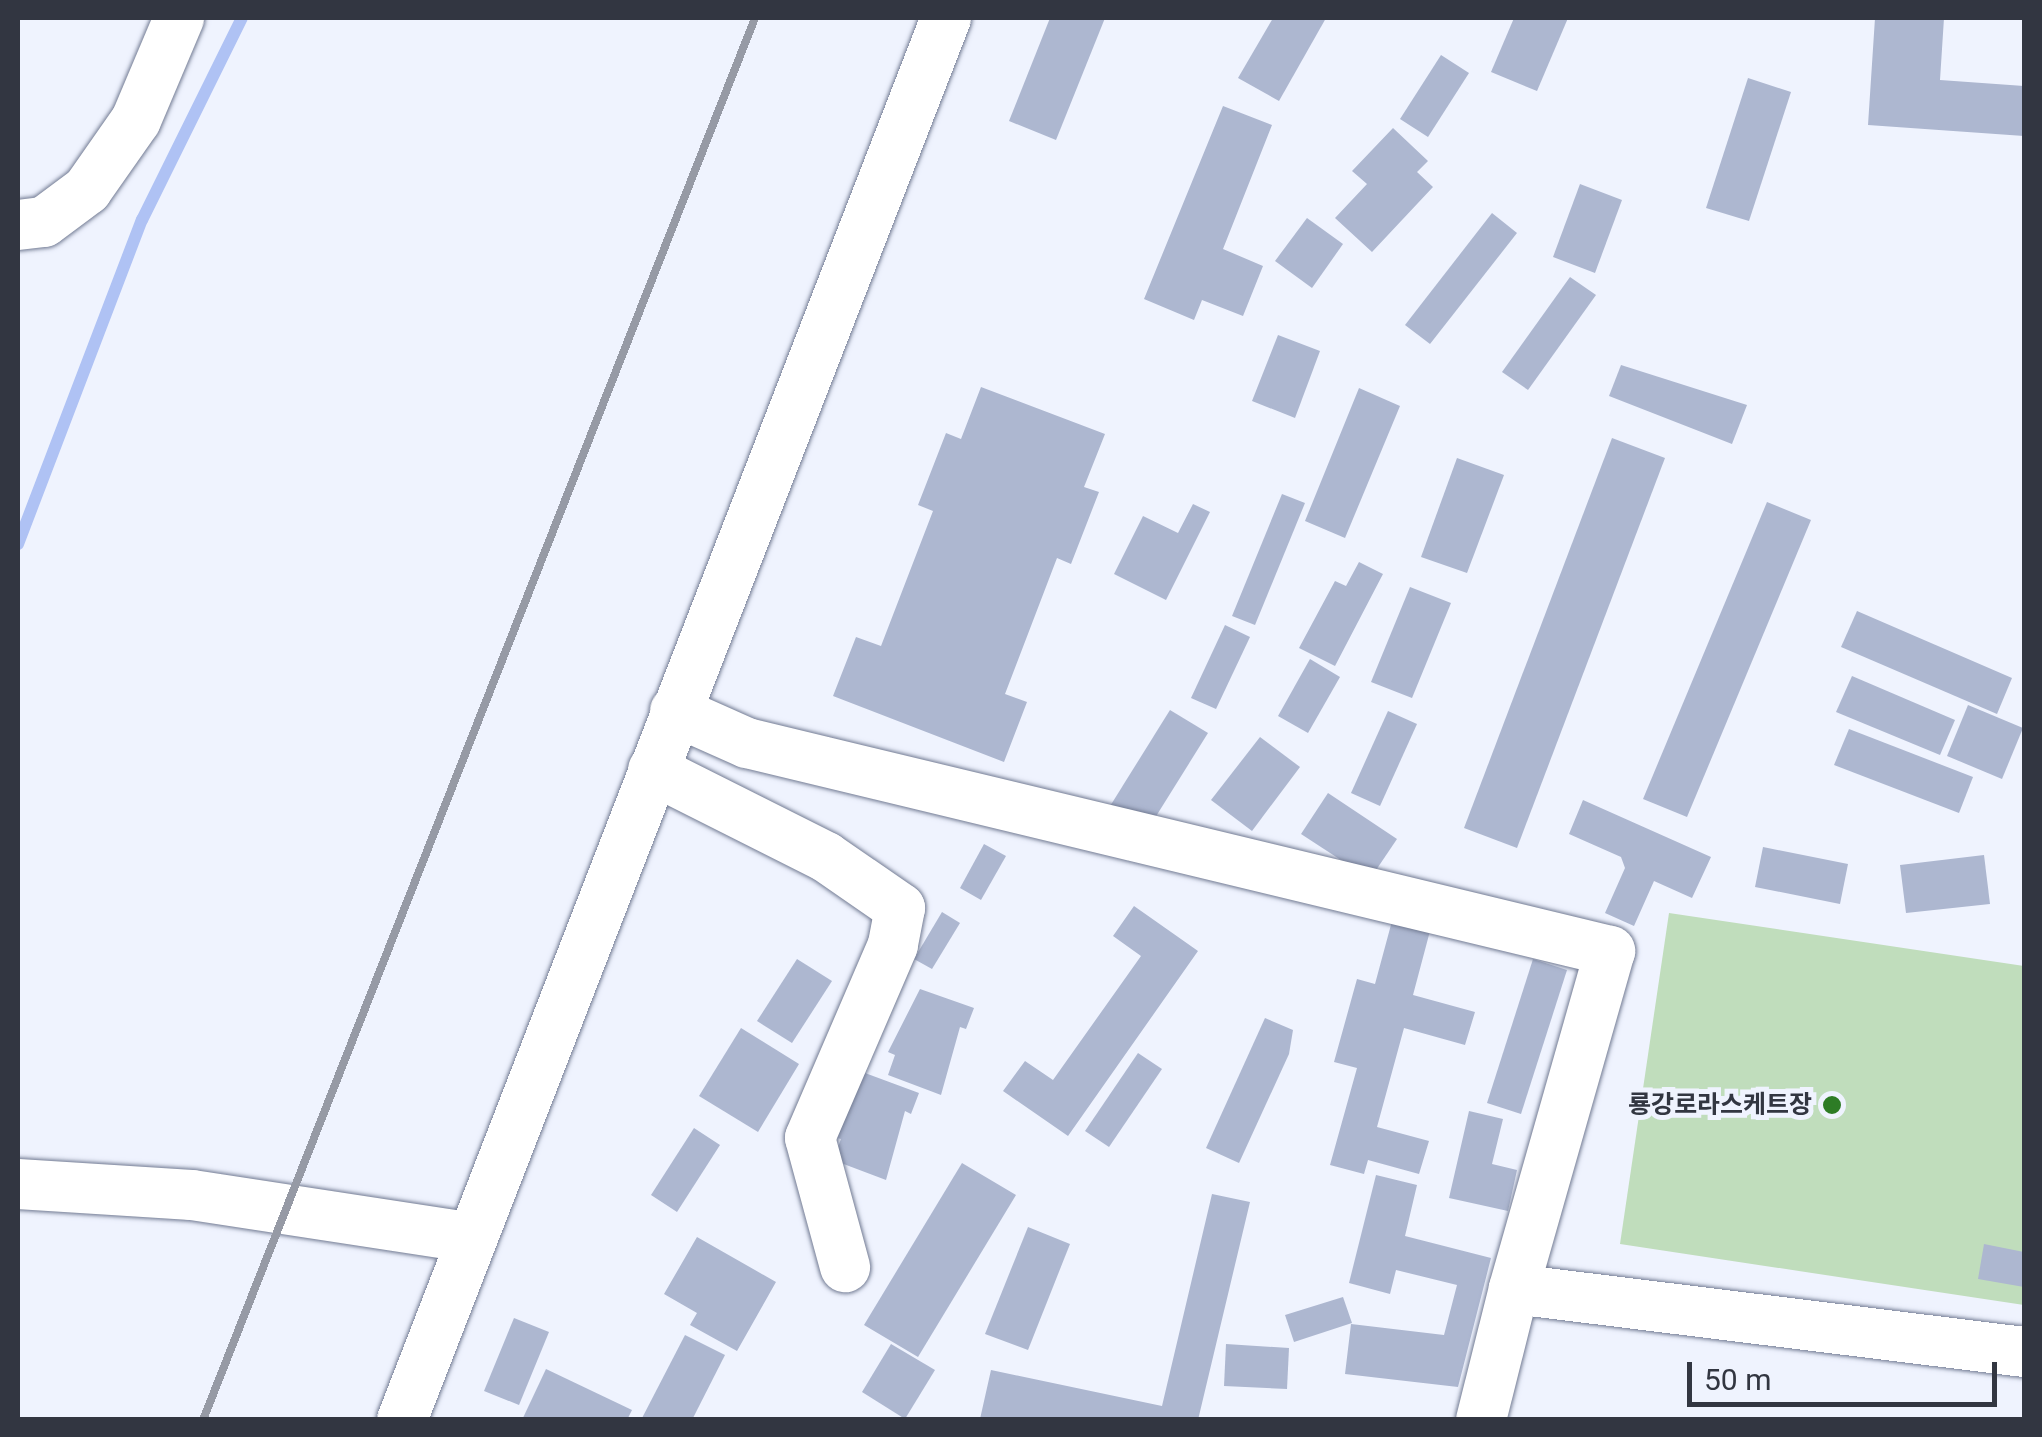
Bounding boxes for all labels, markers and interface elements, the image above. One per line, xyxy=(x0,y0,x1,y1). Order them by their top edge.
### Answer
place label: 룡강로라스케트장 xyxy=(1628,1090,1812,1120)
marker: 룡강로라스케트장 xyxy=(1821,1094,1843,1116)
scale bar xyxy=(1692,1342,2002,1404)
text: 50 m xyxy=(1704,1362,1771,1397)

